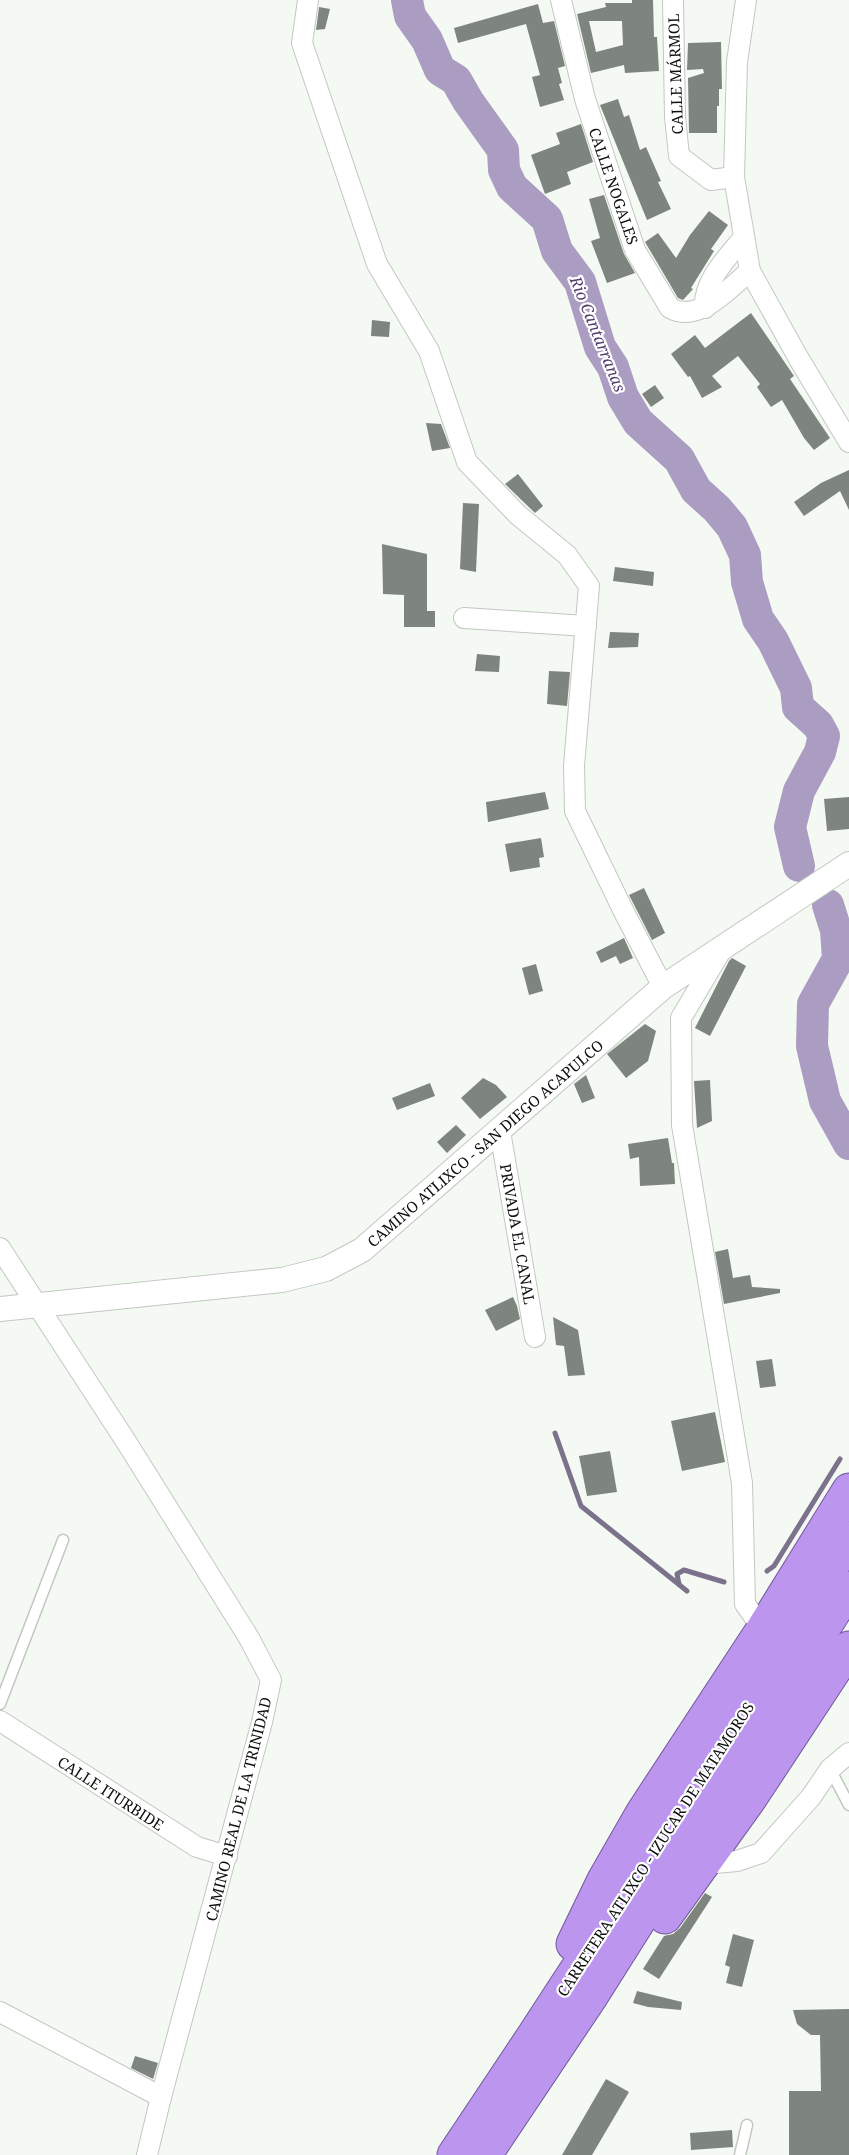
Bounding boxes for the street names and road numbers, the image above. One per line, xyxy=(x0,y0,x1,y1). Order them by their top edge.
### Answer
street label: CALLE MÁRMOL xyxy=(663,13,687,135)
street label: CALLE NOGALES xyxy=(585,125,643,247)
street label: CAMINO ATLIXCO - SAN DIEGO ACAPULCO xyxy=(363,1035,607,1251)
street label: PRIVADA EL CANAL xyxy=(496,1162,540,1306)
street label: CAMINO REAL DE LA TRINIDAD xyxy=(200,1695,276,1923)
street label: CARRETERA ATLIXCO - IZUCAR DE MATAMOROS xyxy=(552,1698,758,2000)
street label: CALLE ITURBIDE xyxy=(54,1751,168,1835)

